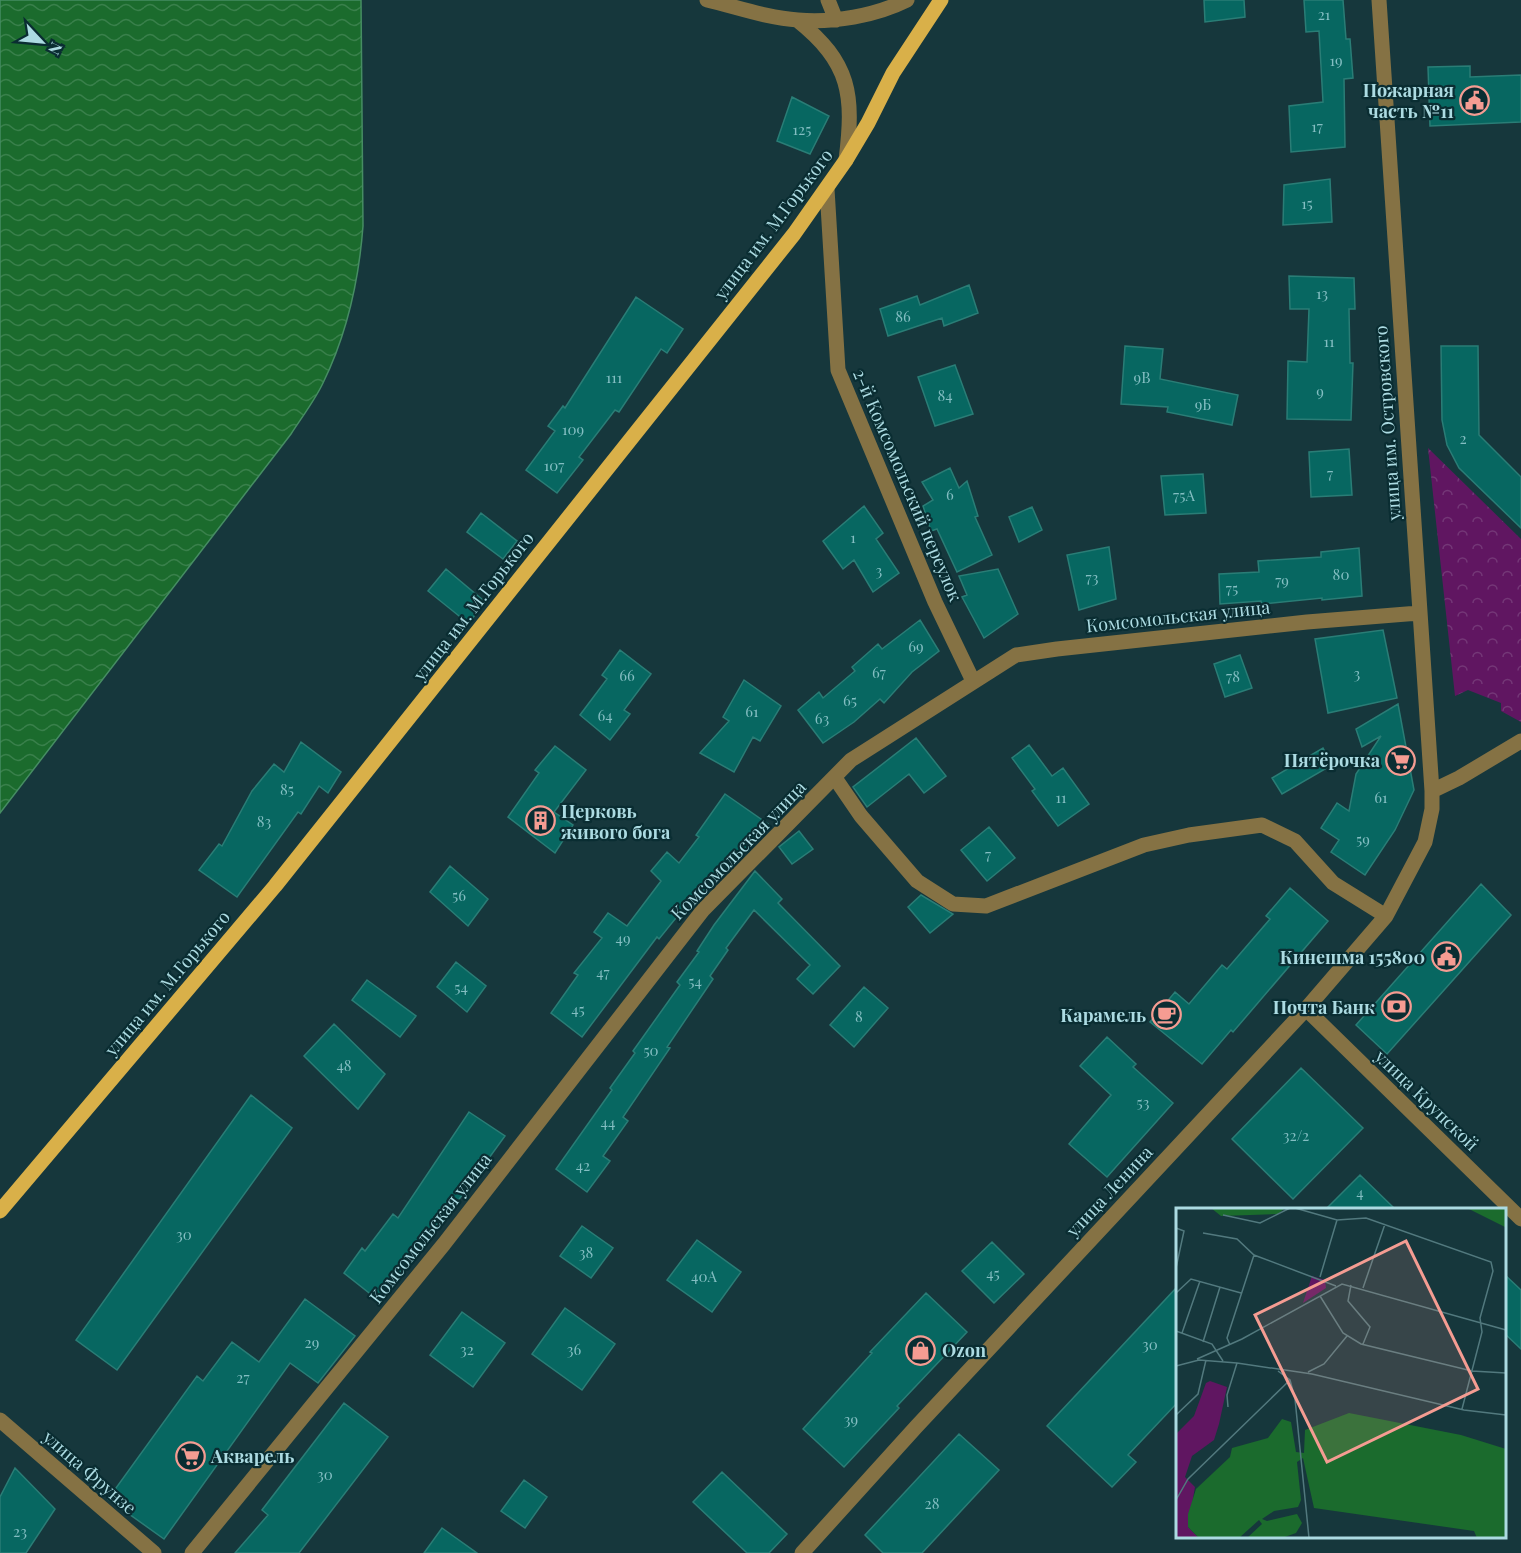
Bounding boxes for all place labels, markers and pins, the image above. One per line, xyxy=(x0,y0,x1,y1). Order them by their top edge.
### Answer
place label: Пожарная часть №11 xyxy=(1363,78,1454,123)
public building icon: Пожарная часть №11 xyxy=(1459,84,1491,116)
supermarket icon: Пятёрочка xyxy=(1385,744,1417,776)
place label: Пятёрочка xyxy=(1284,748,1381,772)
place label: Церковь живого бога xyxy=(561,799,671,844)
building icon: Церковь живого бога xyxy=(524,805,556,837)
public building icon: Кинешма 155800 xyxy=(1430,941,1462,973)
place label: Кинешма 155800 xyxy=(1280,945,1425,969)
bank icon: Почта Банк xyxy=(1380,991,1412,1023)
place label: Почта Банк xyxy=(1273,995,1375,1019)
cafe icon: Карамель xyxy=(1151,999,1183,1031)
place label: Карамель xyxy=(1060,1003,1146,1027)
shop icon: Ozon xyxy=(905,1334,937,1366)
place label: Ozon xyxy=(942,1338,986,1362)
supermarket icon: Акварель xyxy=(174,1440,206,1472)
place label: Акварель xyxy=(210,1444,294,1468)

